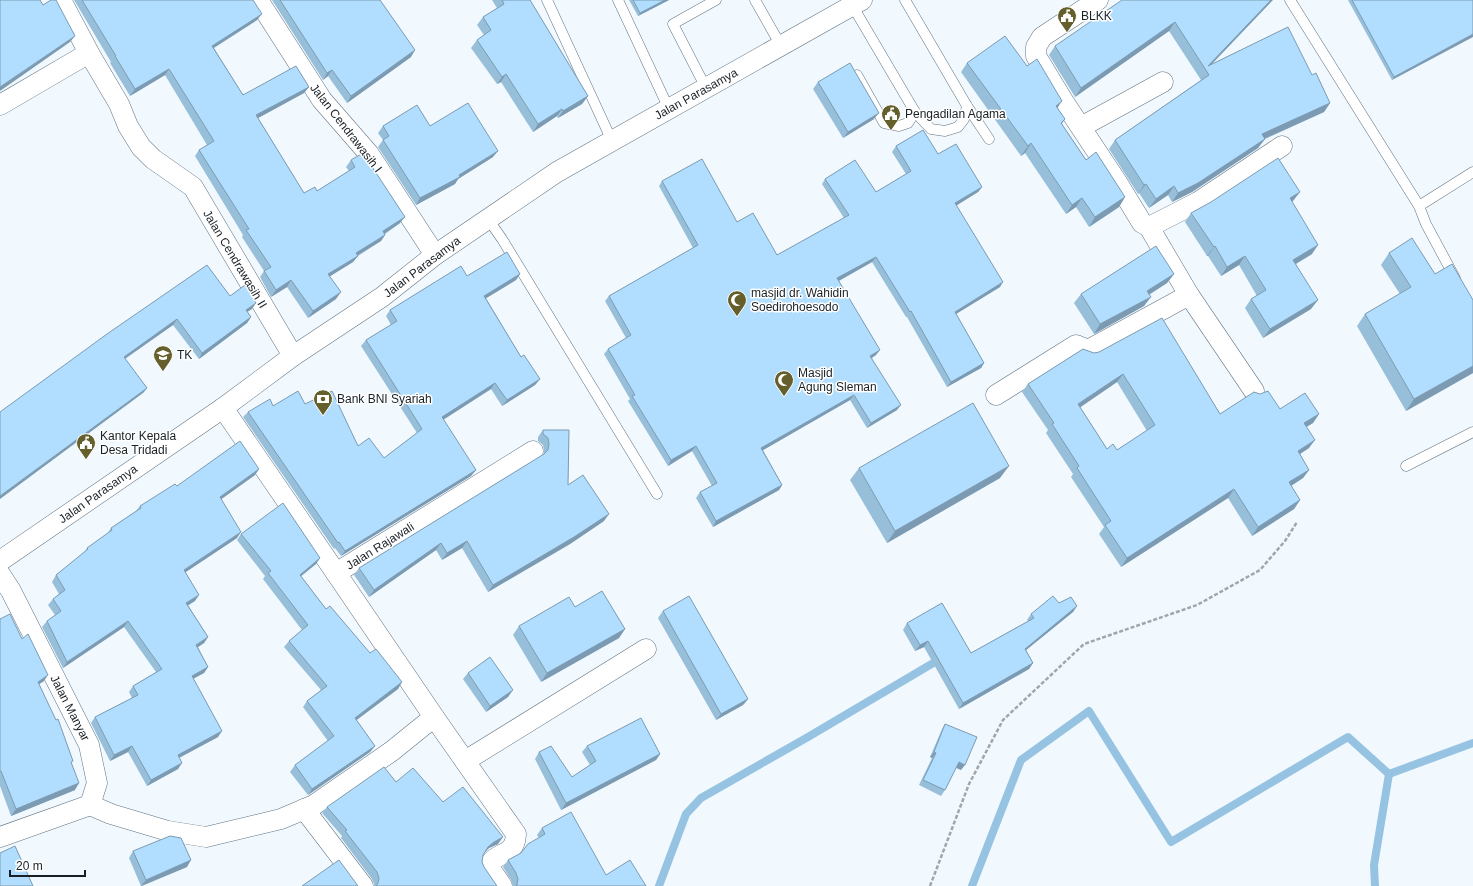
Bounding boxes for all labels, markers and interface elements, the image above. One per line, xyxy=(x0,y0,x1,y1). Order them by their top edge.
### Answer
public building icon: BLKK xyxy=(1056,5,1078,33)
place label: BLKK xyxy=(1081,9,1112,23)
street label: Jalan Parasamya xyxy=(652,65,740,123)
street label: Jalan Cendrawasih I xyxy=(307,81,385,175)
public building icon: Pengadilan Agama xyxy=(880,103,902,131)
place label: Pengadilan Agama xyxy=(905,107,1006,121)
street label: Jalan Cendrawasih II xyxy=(200,207,270,311)
street label: Jalan Parasamya xyxy=(381,233,463,300)
place label: masjid dr. Wahidin Soedirohoesodo xyxy=(751,286,849,314)
mosque icon: masjid dr. Wahidin Soedirohoesodo xyxy=(726,289,748,317)
school or university icon: TK xyxy=(152,344,174,372)
place label: TK xyxy=(177,348,192,362)
place label: Masjid Agung Sleman xyxy=(798,366,877,394)
mosque icon: Masjid Agung Sleman xyxy=(773,369,795,397)
bank icon: Bank BNI Syariah xyxy=(312,388,334,416)
place label: Bank BNI Syariah xyxy=(337,392,432,406)
place label: Kantor Kepala Desa Tridadi xyxy=(100,429,176,457)
public building icon: Kantor Kepala Desa Tridadi xyxy=(75,432,97,460)
street label: Jalan Parasamya xyxy=(56,461,140,526)
street label: Jalan Rajawali xyxy=(343,520,417,572)
street label: Jalan Manyar xyxy=(47,673,93,743)
scale bar xyxy=(10,852,85,878)
text: 20 m xyxy=(16,859,43,873)

